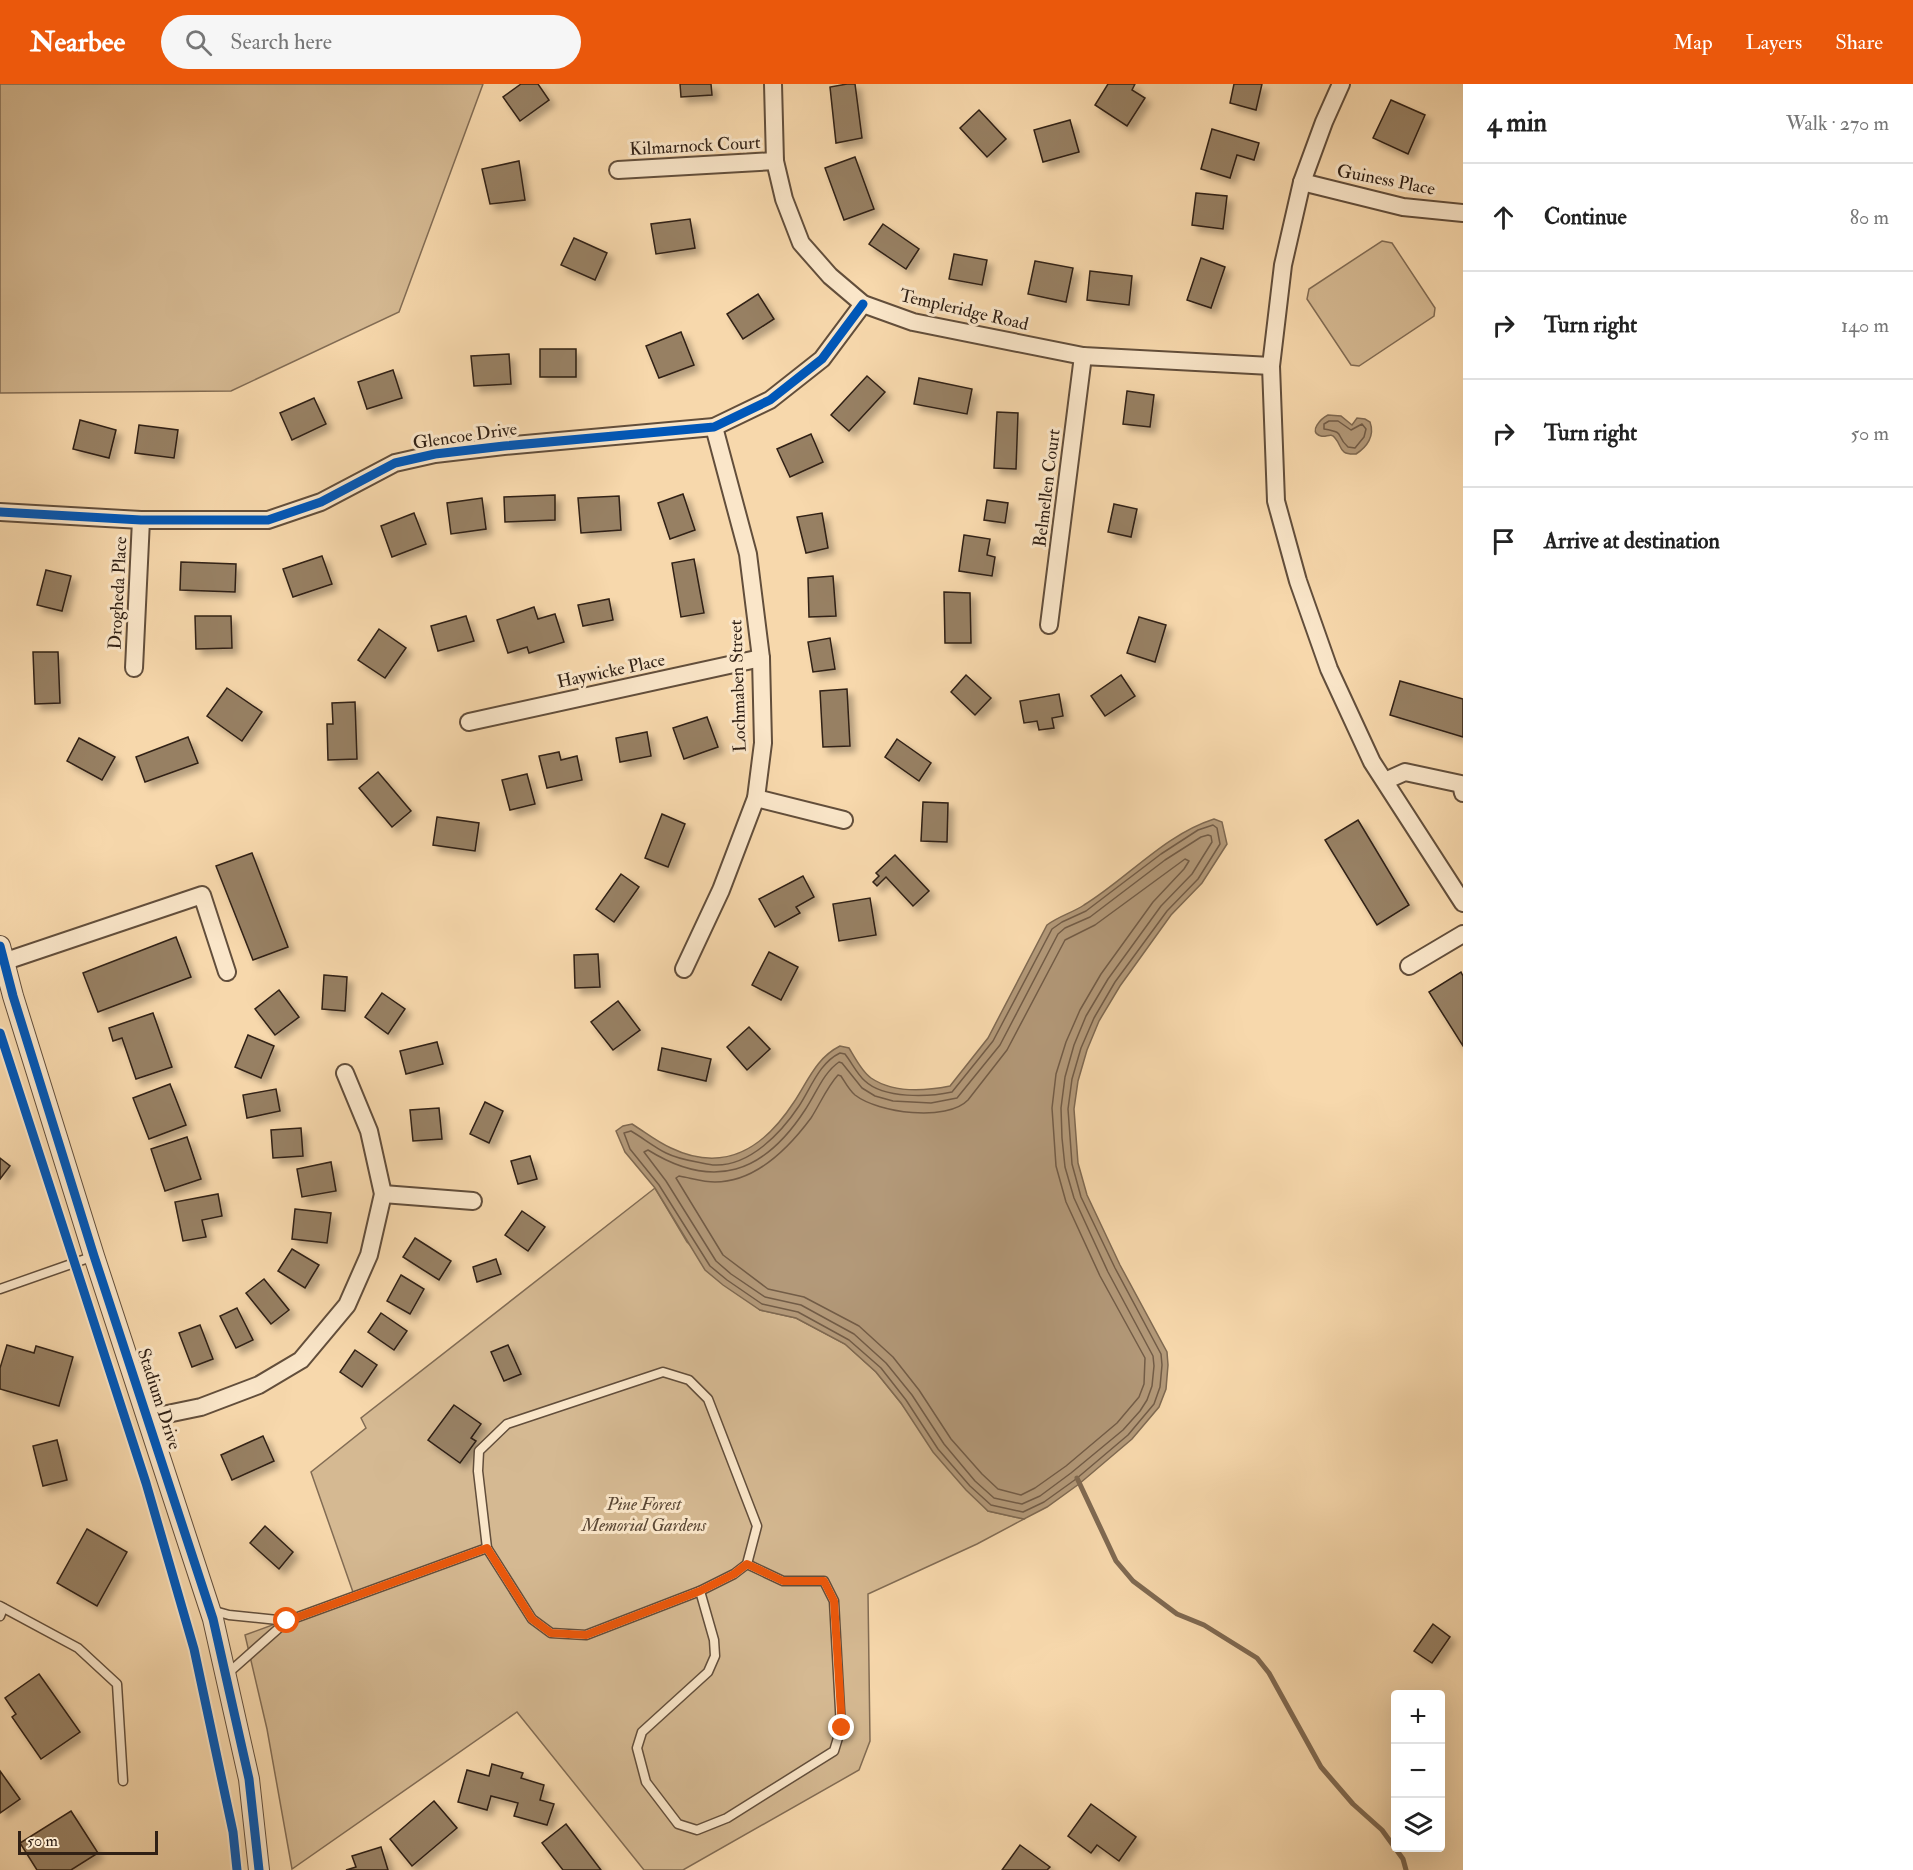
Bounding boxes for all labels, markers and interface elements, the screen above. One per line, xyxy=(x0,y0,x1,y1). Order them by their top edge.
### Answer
search box xyxy=(161,15,581,69)
text: Nearbee xyxy=(30,25,125,60)
icon: search xyxy=(182,26,215,59)
text: Search here xyxy=(230,28,332,56)
text: Map xyxy=(1673,29,1713,56)
text: Layers xyxy=(1746,29,1802,56)
text: Share xyxy=(1835,29,1883,56)
text: 4 min xyxy=(1487,107,1547,139)
text: Walk · 270 m xyxy=(1786,111,1889,136)
street label: Kilmarnock Court xyxy=(629,131,761,161)
street label: Guiness Place xyxy=(1335,159,1437,201)
icon: ahead xyxy=(1487,201,1520,234)
text: Continue xyxy=(1544,203,1627,231)
text: 80 m xyxy=(1850,205,1889,230)
street label: Templeridge Road xyxy=(897,284,1031,336)
icon: right xyxy=(1487,309,1520,342)
text: Turn right xyxy=(1544,311,1637,339)
text: 140 m xyxy=(1841,313,1889,338)
street label: Glencoe Drive xyxy=(412,417,519,455)
icon: right xyxy=(1487,417,1520,450)
text: Turn right xyxy=(1544,419,1637,447)
text: 50 m xyxy=(1850,421,1889,446)
street label: Belmellen Court xyxy=(1028,427,1066,548)
icon: arrive xyxy=(1487,525,1520,558)
text: Arrive at destination xyxy=(1544,527,1720,555)
street label: Drogheda Place xyxy=(104,535,132,650)
street label: Lochmaben Street xyxy=(724,619,752,753)
street label: Haywicke Place xyxy=(555,648,668,694)
street label: Stadium Drive xyxy=(132,1345,186,1453)
park label: Pine Forest Memorial Gardens xyxy=(581,1493,707,1537)
route start xyxy=(273,1607,299,1633)
map controls xyxy=(1391,1690,1445,1852)
button: + xyxy=(1391,1690,1445,1744)
route end xyxy=(828,1714,854,1740)
button: − xyxy=(1391,1744,1445,1798)
button: layers xyxy=(1391,1798,1445,1852)
scale bar xyxy=(18,1828,158,1856)
text: 50 m xyxy=(27,1831,58,1851)

